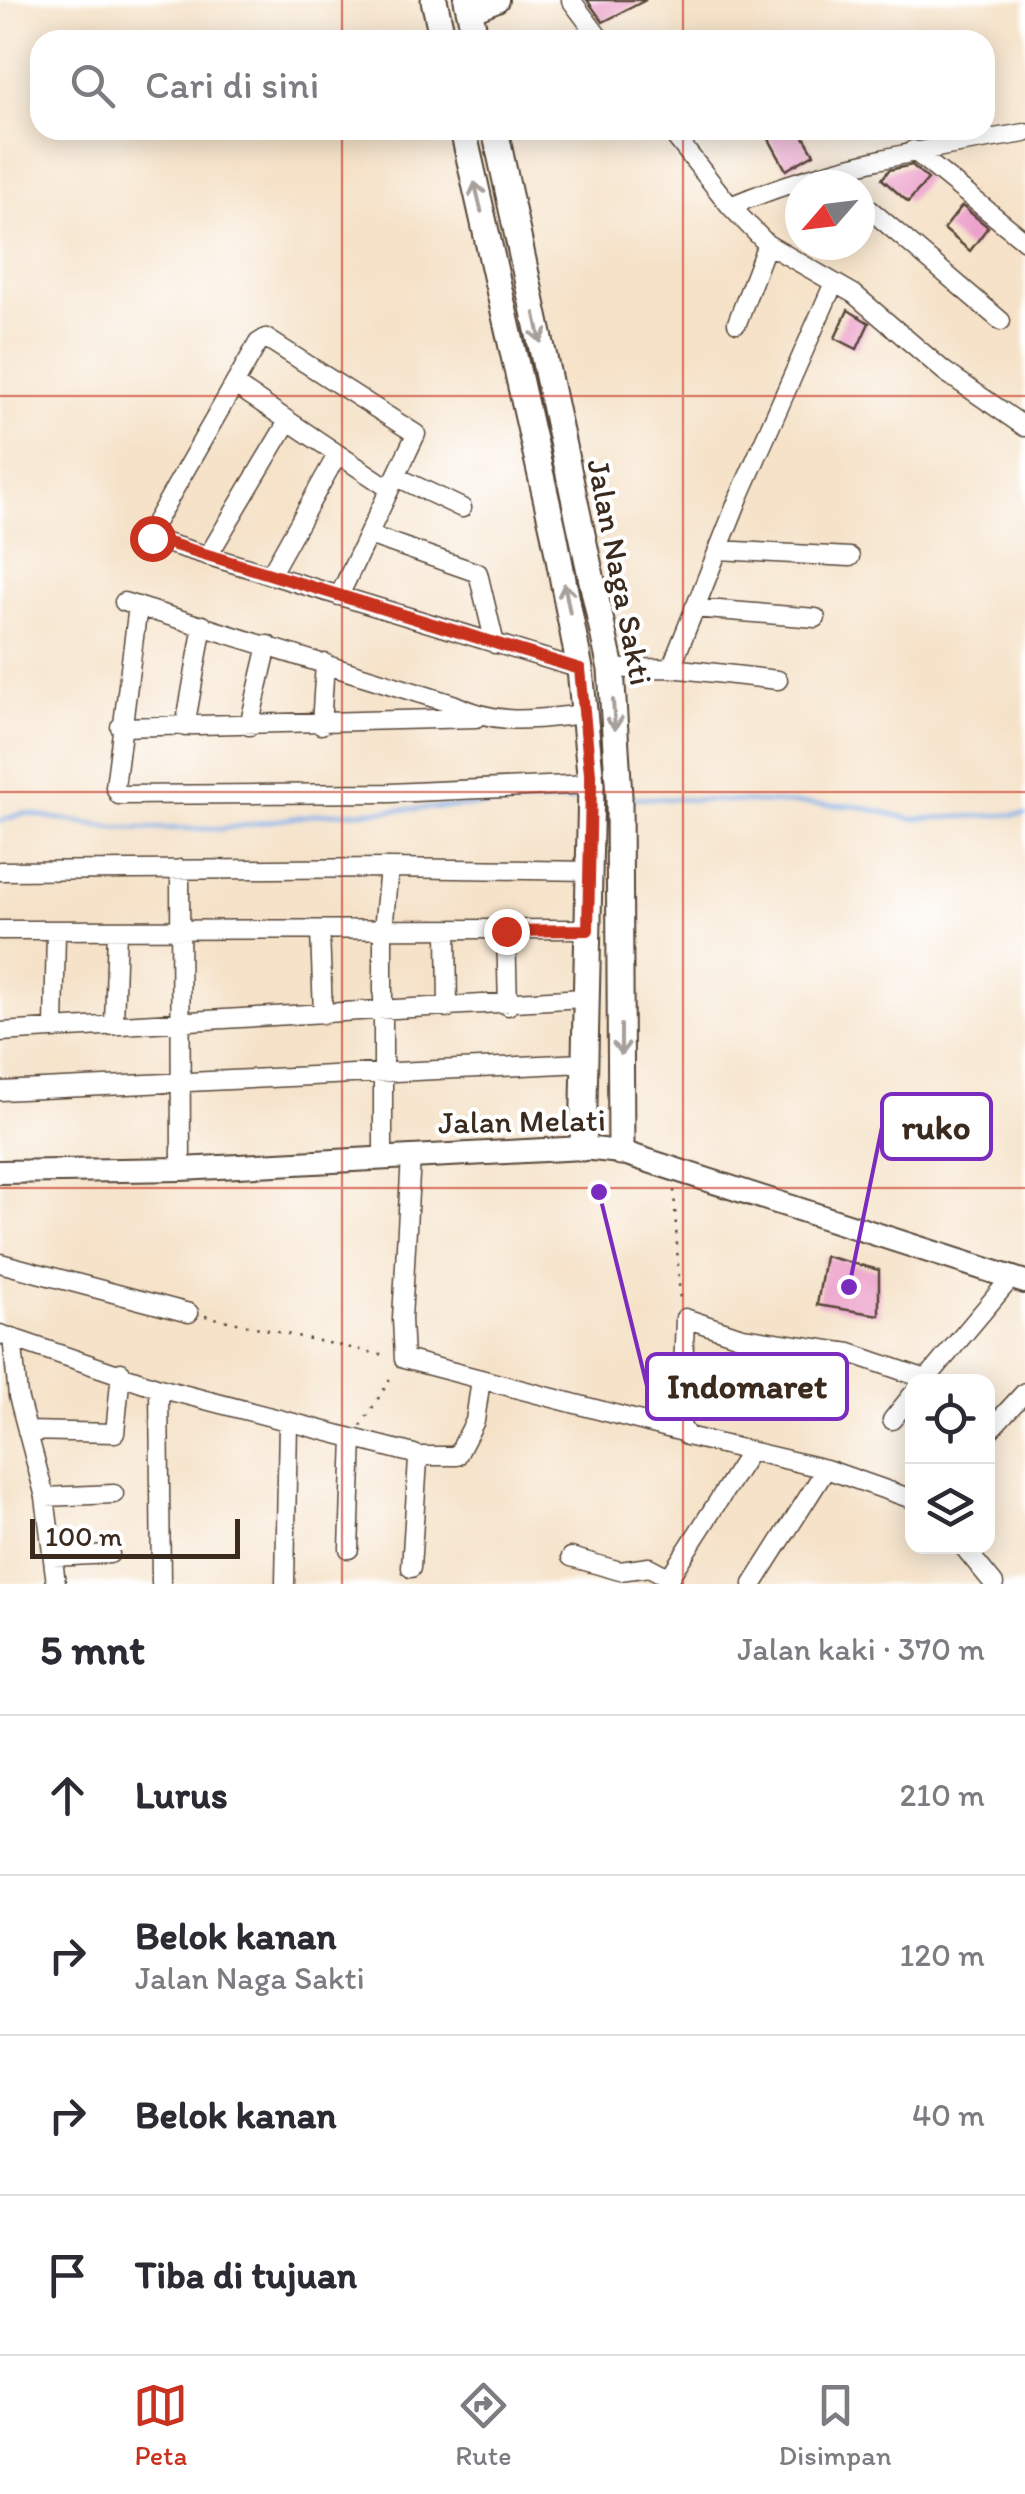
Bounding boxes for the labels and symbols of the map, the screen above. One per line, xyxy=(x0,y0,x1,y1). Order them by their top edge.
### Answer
north arrow xyxy=(785,170,875,260)
one-way arrow xyxy=(468,182,487,214)
one-way arrow xyxy=(529,311,548,343)
street label: Jalan Naga Sakti xyxy=(579,456,661,688)
route start xyxy=(130,516,176,562)
one-way arrow xyxy=(556,583,575,615)
one-way arrow xyxy=(605,699,624,731)
route end xyxy=(484,909,530,955)
one-way arrow xyxy=(612,1024,630,1056)
callout: ruko xyxy=(882,1094,991,1159)
street label: Jalan Melati xyxy=(438,1101,606,1141)
text: ruko xyxy=(902,1106,970,1148)
callout: Indomaret xyxy=(647,1354,847,1419)
text: Indomaret xyxy=(667,1365,827,1407)
scale bar xyxy=(30,1514,240,1558)

